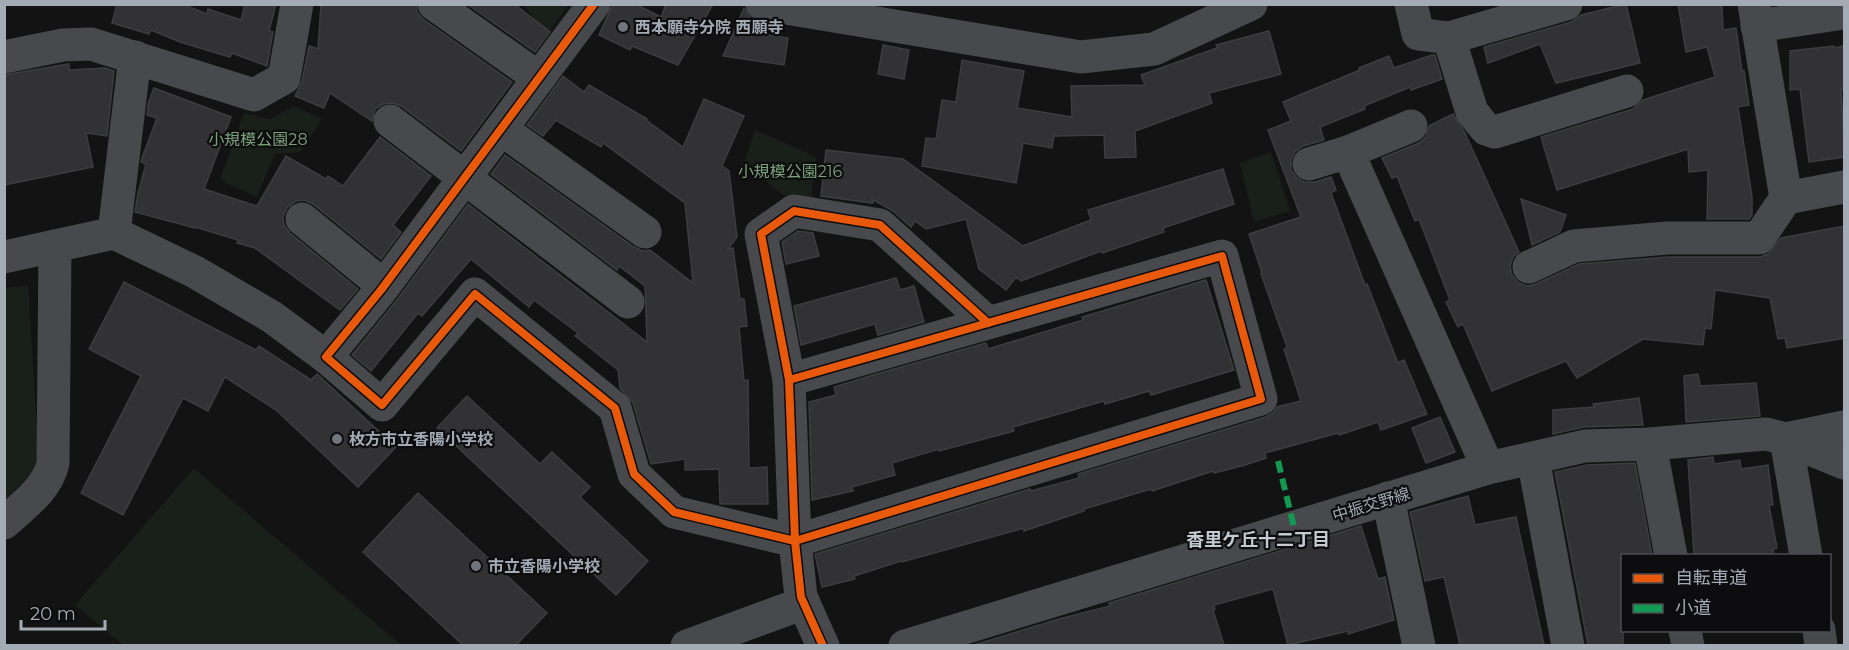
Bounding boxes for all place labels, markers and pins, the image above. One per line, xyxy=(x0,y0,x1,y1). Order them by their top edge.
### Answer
place label: 西本願寺分院 西願寺 xyxy=(635,18,784,37)
marker: 西本願寺分院 西願寺 xyxy=(616,20,630,34)
place label: 枚方市立香陽小学校 xyxy=(349,430,493,449)
marker: 枚方市立香陽小学校 xyxy=(330,432,344,446)
place label: 市立香陽小学校 xyxy=(488,557,600,576)
marker: 市立香陽小学校 xyxy=(469,559,483,573)

